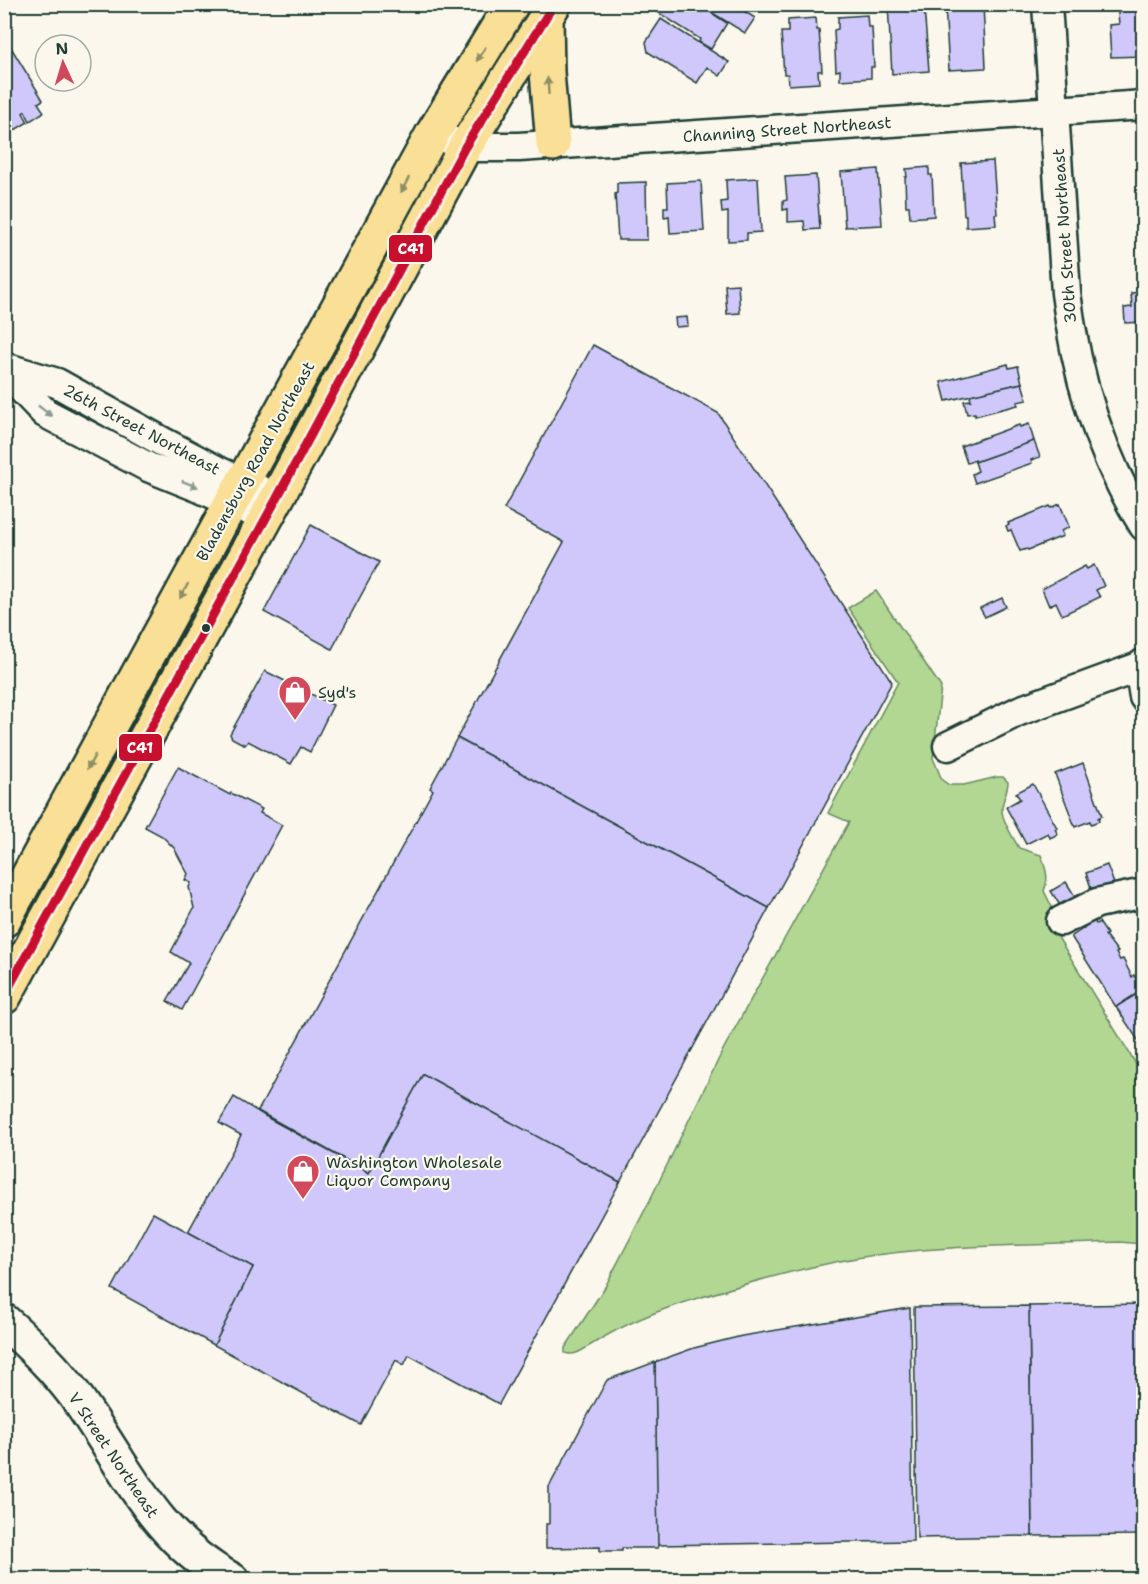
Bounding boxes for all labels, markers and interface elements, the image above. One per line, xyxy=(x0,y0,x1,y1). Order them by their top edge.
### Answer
north arrow xyxy=(33,33,93,93)
text: N xyxy=(55,38,69,59)
one-way arrow xyxy=(475,46,486,62)
one-way arrow xyxy=(543,77,553,96)
street label: Channing Street Northeast xyxy=(682,112,892,147)
street label: 30th Street Northeast xyxy=(1048,148,1081,324)
one-way arrow xyxy=(400,176,410,193)
line badge: C41 xyxy=(388,234,433,263)
text: C41 xyxy=(398,238,424,259)
street label: Bladensburg Road Northeast xyxy=(192,358,319,565)
street label: 26th Street Northeast xyxy=(60,379,224,480)
one-way arrow xyxy=(37,405,53,417)
one-way arrow xyxy=(181,480,199,489)
one-way arrow xyxy=(179,582,189,599)
unlabelled marker xyxy=(200,622,212,634)
shop icon: Syd's xyxy=(277,674,313,721)
place label: Syd's xyxy=(318,682,356,703)
line badge: C41 xyxy=(118,733,163,762)
text: C41 xyxy=(127,737,153,758)
one-way arrow xyxy=(86,754,96,771)
place label: Washington Wholesale Liquor Company xyxy=(326,1152,502,1191)
shop icon: Washington Wholesale Liquor Company xyxy=(285,1153,321,1200)
street label: V Street Northeast xyxy=(64,1388,163,1522)

